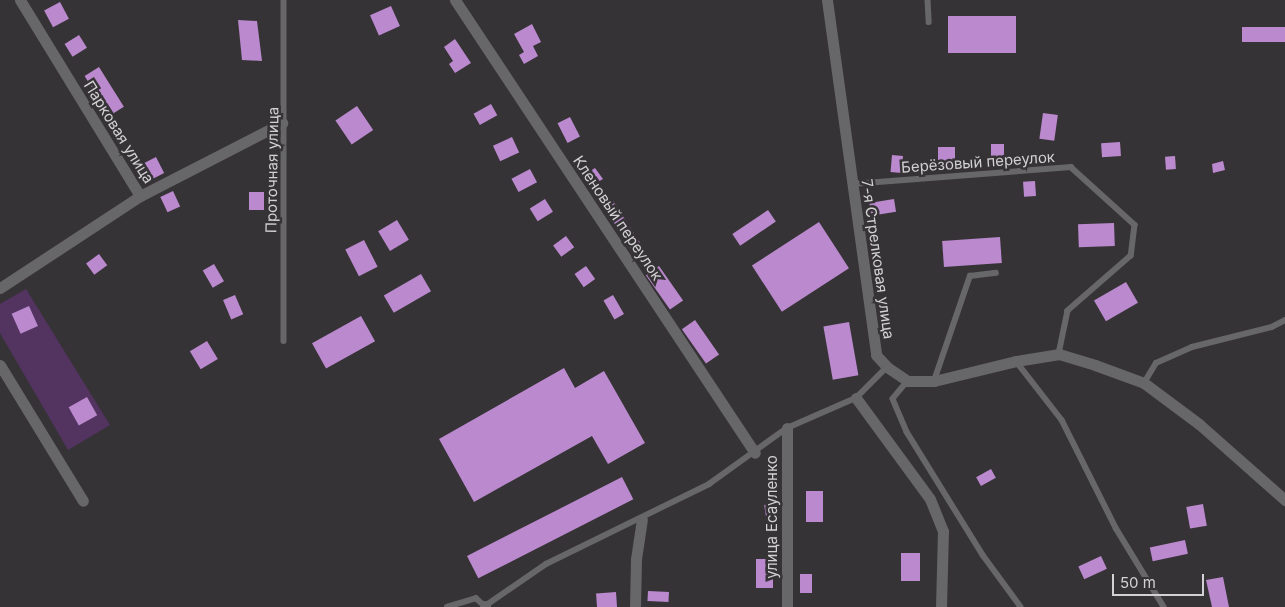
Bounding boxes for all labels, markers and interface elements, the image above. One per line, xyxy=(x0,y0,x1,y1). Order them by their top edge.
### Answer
street label: Парковая улица xyxy=(80,77,158,187)
street label: Проточная улица xyxy=(262,107,282,233)
street label: Берёзовый переулок xyxy=(901,148,1055,176)
street label: Кленовый переулок xyxy=(570,152,666,284)
street label: 7-я Стрелковая улица xyxy=(858,178,898,340)
street label: улица Есауленко xyxy=(763,455,781,579)
scale bar xyxy=(1115,564,1208,596)
text: 50 m xyxy=(1120,573,1156,592)

